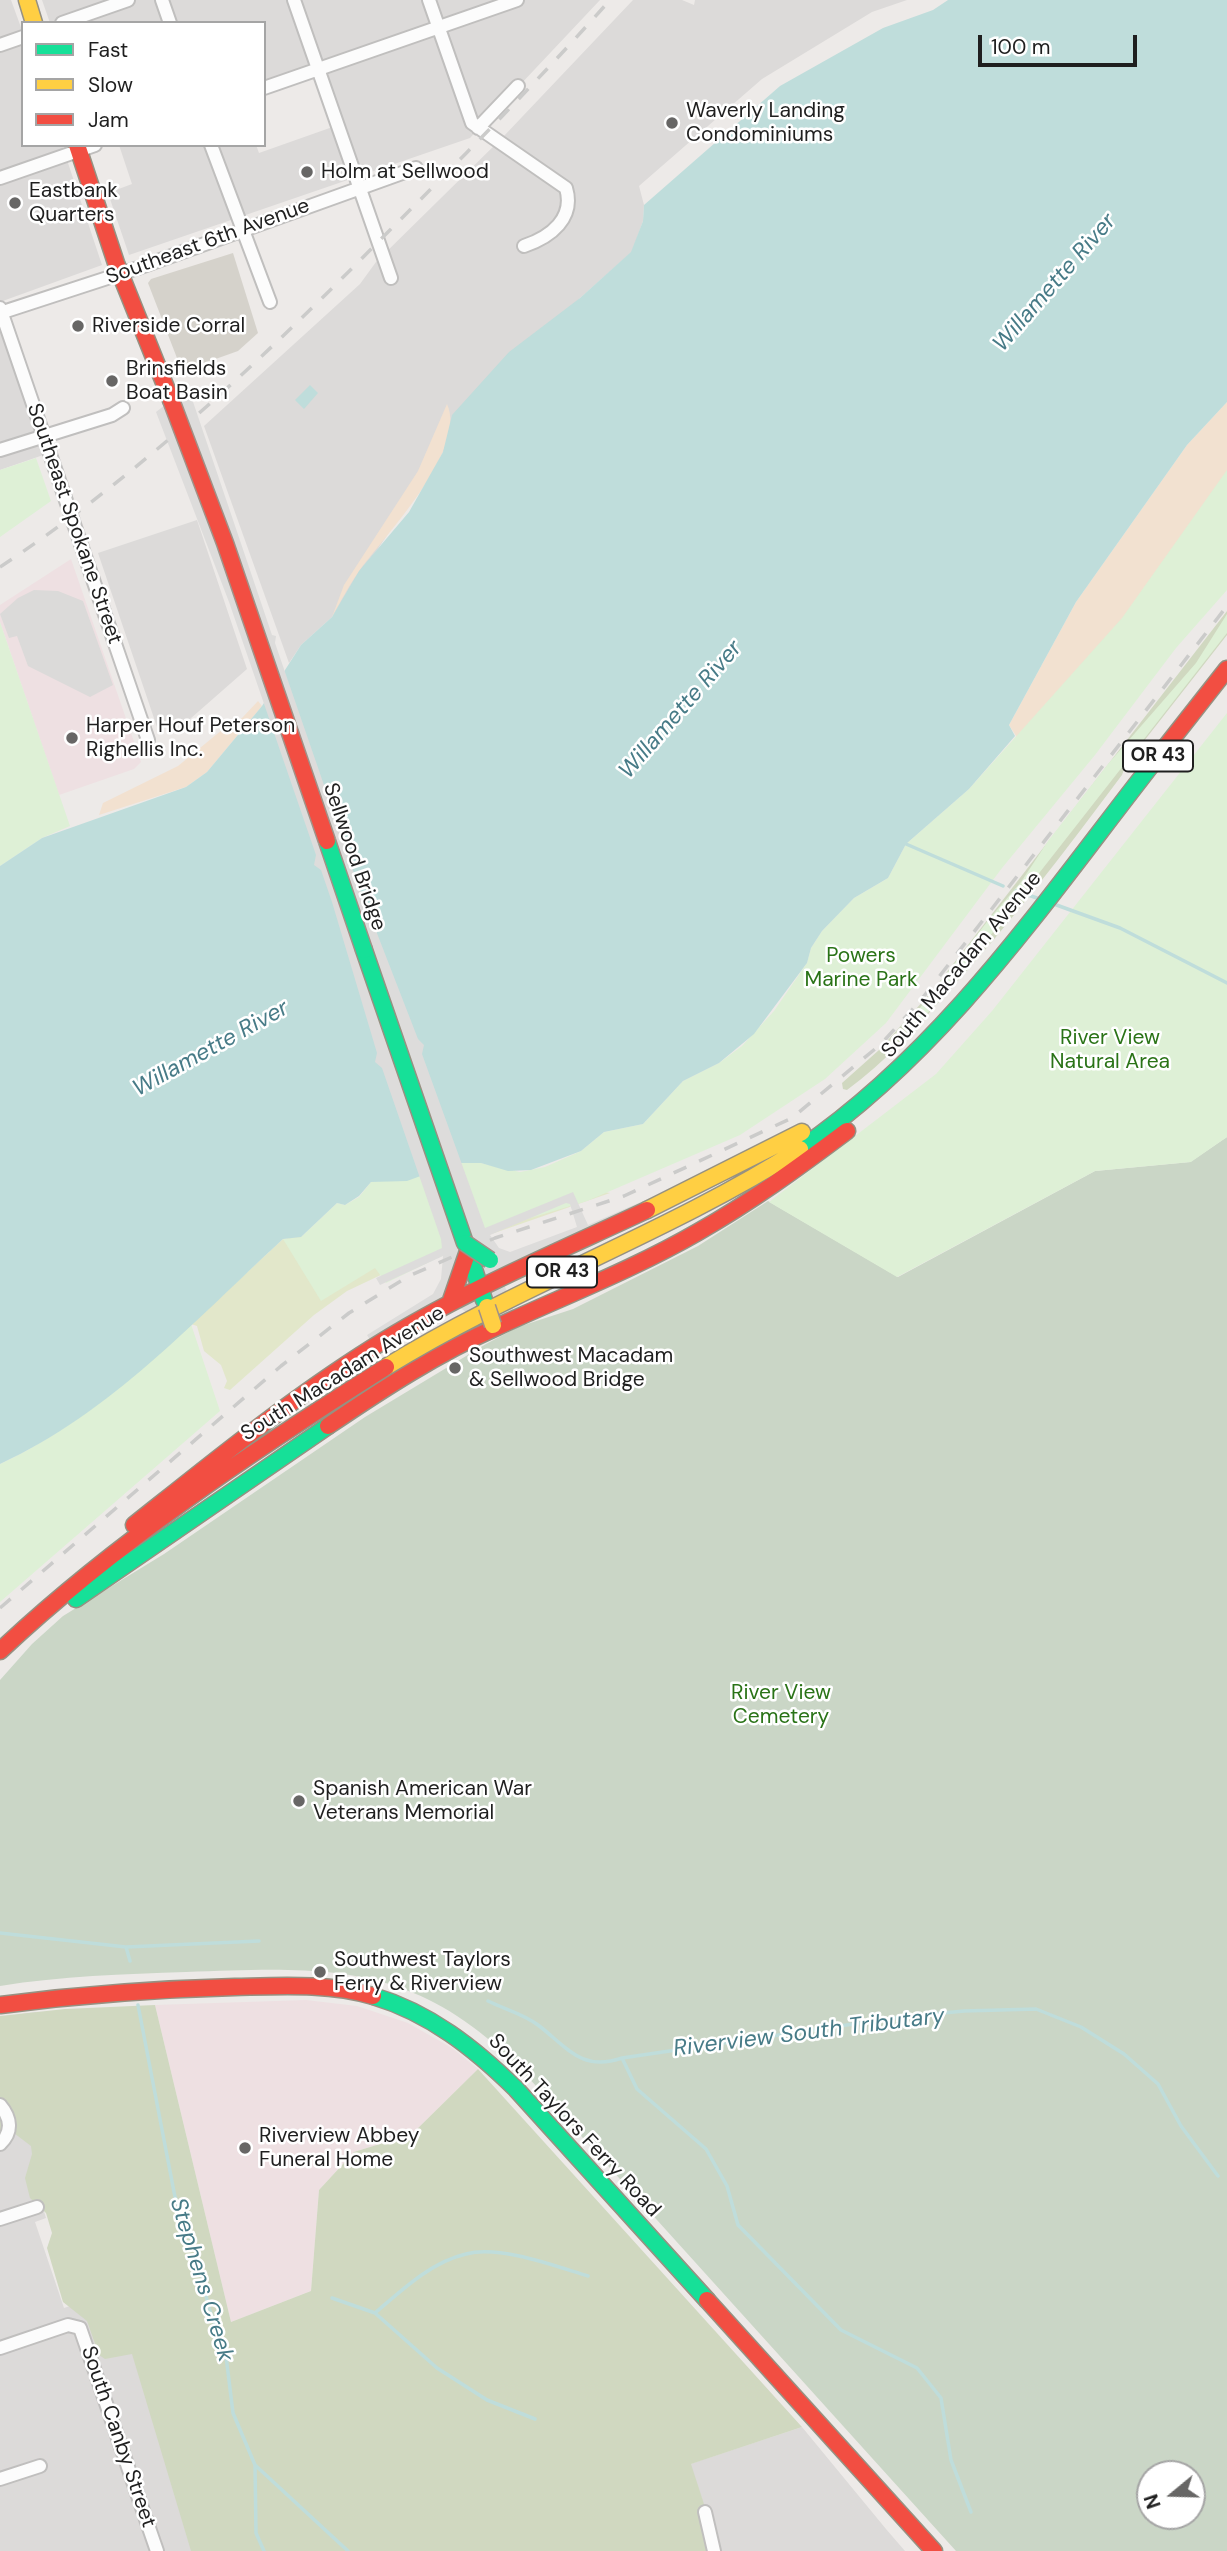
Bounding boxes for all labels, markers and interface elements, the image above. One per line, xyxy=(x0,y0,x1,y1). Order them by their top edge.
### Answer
legend xyxy=(21,21,266,147)
scale bar xyxy=(982,21,1141,65)
text: 100 m xyxy=(991,33,1051,61)
text: Fast xyxy=(88,36,128,64)
text: Slow xyxy=(88,71,133,99)
place label: Waverly Landing Condominiums xyxy=(686,98,845,148)
text: Jam xyxy=(88,106,129,134)
marker: Waverly Landing Condominiums xyxy=(664,115,680,131)
place label: Holm at Sellwood xyxy=(321,159,489,185)
marker: Holm at Sellwood xyxy=(299,164,315,180)
place label: Eastbank Quarters xyxy=(29,178,118,228)
street label: Southeast 6th Avenue xyxy=(103,193,313,291)
marker: Eastbank Quarters xyxy=(7,195,23,211)
water label: Willamette River xyxy=(987,208,1123,358)
place label: Riverside Corral xyxy=(92,313,245,339)
marker: Riverside Corral xyxy=(70,318,86,334)
place label: Brinsfields Boat Basin xyxy=(126,356,228,406)
marker: Brinsfields Boat Basin xyxy=(104,373,120,389)
street label: Southeast Spokane Street xyxy=(21,400,127,648)
water label: Willamette River xyxy=(613,635,749,785)
place label: Harper Houf Peterson Righellis Inc. xyxy=(86,713,295,763)
marker: Harper Houf Peterson Righellis Inc. xyxy=(64,730,80,746)
road number: OR 43 xyxy=(1123,740,1193,772)
street label: Sellwood Bridge xyxy=(317,780,391,934)
street label: South Macadam Avenue xyxy=(877,867,1047,1063)
park label: Powers Marine Park xyxy=(805,943,917,993)
water label: Willamette River xyxy=(128,995,294,1103)
park label: River View Natural Area xyxy=(1050,1025,1170,1075)
road number: OR 43 xyxy=(527,1256,597,1288)
street label: South Macadam Avenue xyxy=(237,1301,449,1447)
place label: Southwest Macadam & Sellwood Bridge xyxy=(469,1343,673,1393)
marker: Southwest Macadam & Sellwood Bridge xyxy=(447,1360,463,1376)
park label: River View Cemetery xyxy=(731,1680,831,1730)
place label: Spanish American War Veterans Memorial xyxy=(313,1776,532,1826)
marker: Spanish American War Veterans Memorial xyxy=(291,1793,307,1809)
place label: Southwest Taylors Ferry & Riverview xyxy=(334,1947,511,1997)
marker: Southwest Taylors Ferry & Riverview xyxy=(312,1964,328,1980)
water label: Riverview South Tributary xyxy=(672,2003,946,2063)
street label: South Taylors Ferry Road xyxy=(483,2029,665,2223)
place label: Riverview Abbey Funeral Home xyxy=(259,2123,419,2173)
marker: Riverview Abbey Funeral Home xyxy=(237,2140,253,2156)
water label: Stephens Creek xyxy=(163,2195,239,2365)
street label: South Canby Street xyxy=(75,2343,161,2531)
north arrow xyxy=(1136,2460,1206,2530)
text: N xyxy=(1138,2491,1167,2512)

